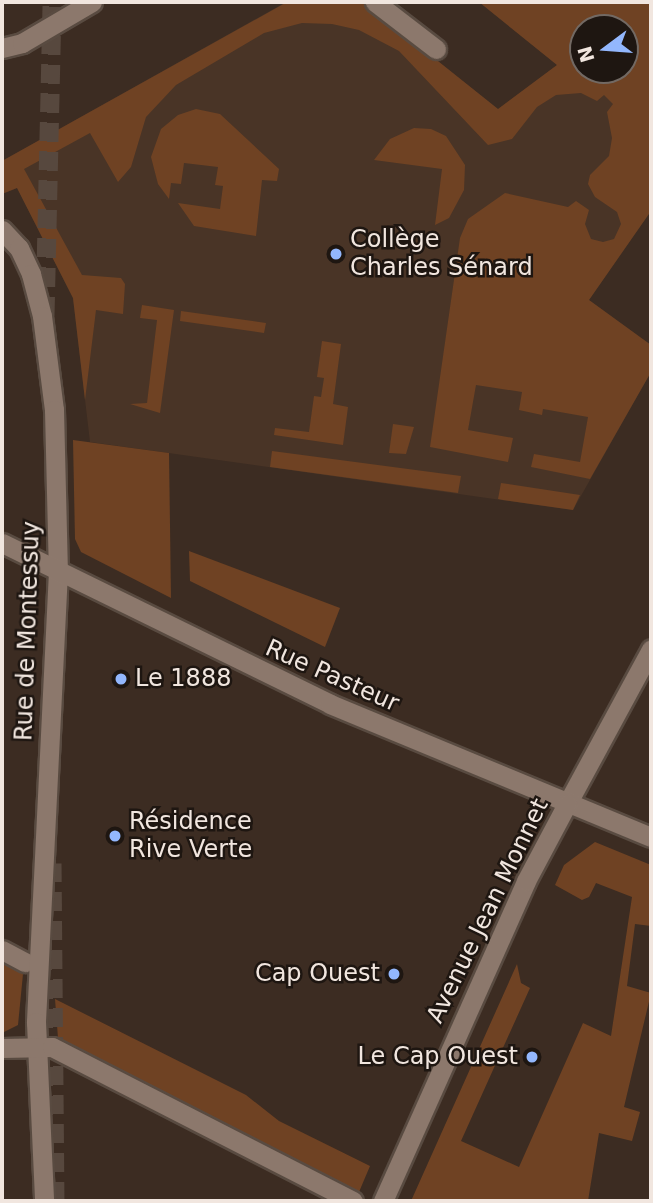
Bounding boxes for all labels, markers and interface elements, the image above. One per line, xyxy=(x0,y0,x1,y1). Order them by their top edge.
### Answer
north arrow xyxy=(569,14,639,84)
text: N xyxy=(573,44,599,65)
place label: Collège Charles Sénard xyxy=(350,226,533,282)
marker: Collège Charles Sénard xyxy=(328,246,344,262)
street label: Rue de Montessuy xyxy=(10,521,46,741)
street label: Rue Pasteur xyxy=(261,634,403,718)
place label: Le 1888 xyxy=(135,665,231,693)
marker: Le 1888 xyxy=(113,671,129,687)
street label: Avenue Jean Monnet xyxy=(421,794,555,1028)
place label: Résidence Rive Verte xyxy=(129,808,252,864)
marker: Résidence Rive Verte xyxy=(107,828,123,844)
place label: Cap Ouest xyxy=(255,960,380,988)
marker: Cap Ouest xyxy=(386,966,402,982)
place label: Le Cap Ouest xyxy=(358,1043,518,1071)
marker: Le Cap Ouest xyxy=(524,1049,540,1065)

